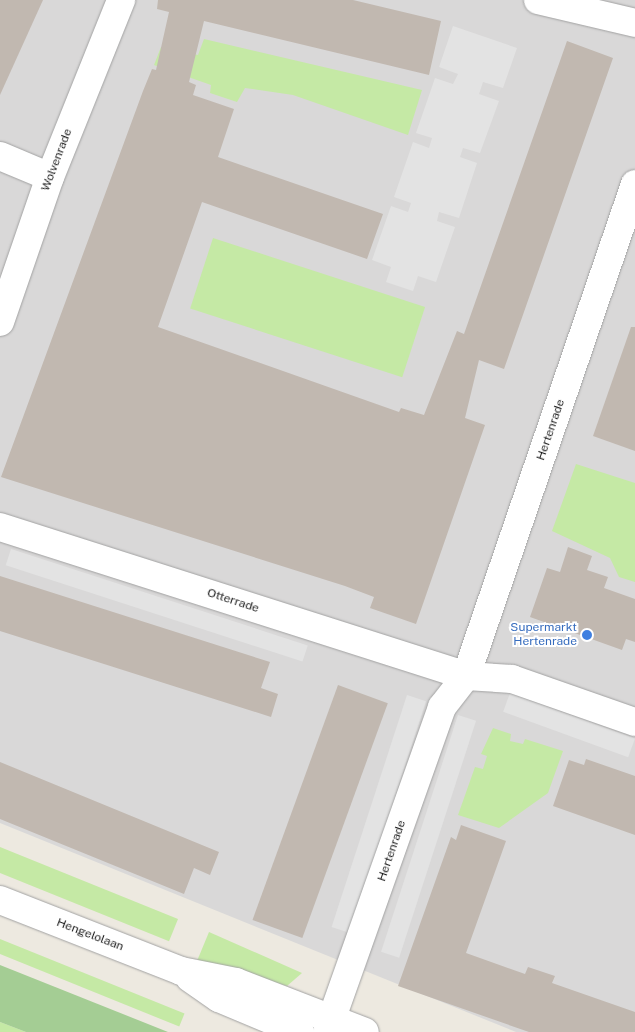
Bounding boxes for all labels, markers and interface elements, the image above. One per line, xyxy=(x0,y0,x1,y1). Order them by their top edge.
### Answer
street label: Wolvenrade xyxy=(38,127,76,193)
street label: Hertenrade xyxy=(534,398,568,462)
street label: Otterrade xyxy=(205,586,261,616)
place label: Supermarkt Hertenrade xyxy=(510,621,577,649)
marker: Supermarkt Hertenrade xyxy=(581,629,593,641)
street label: Hertenrade xyxy=(375,819,409,883)
street label: Hengelolaan xyxy=(54,916,126,954)

